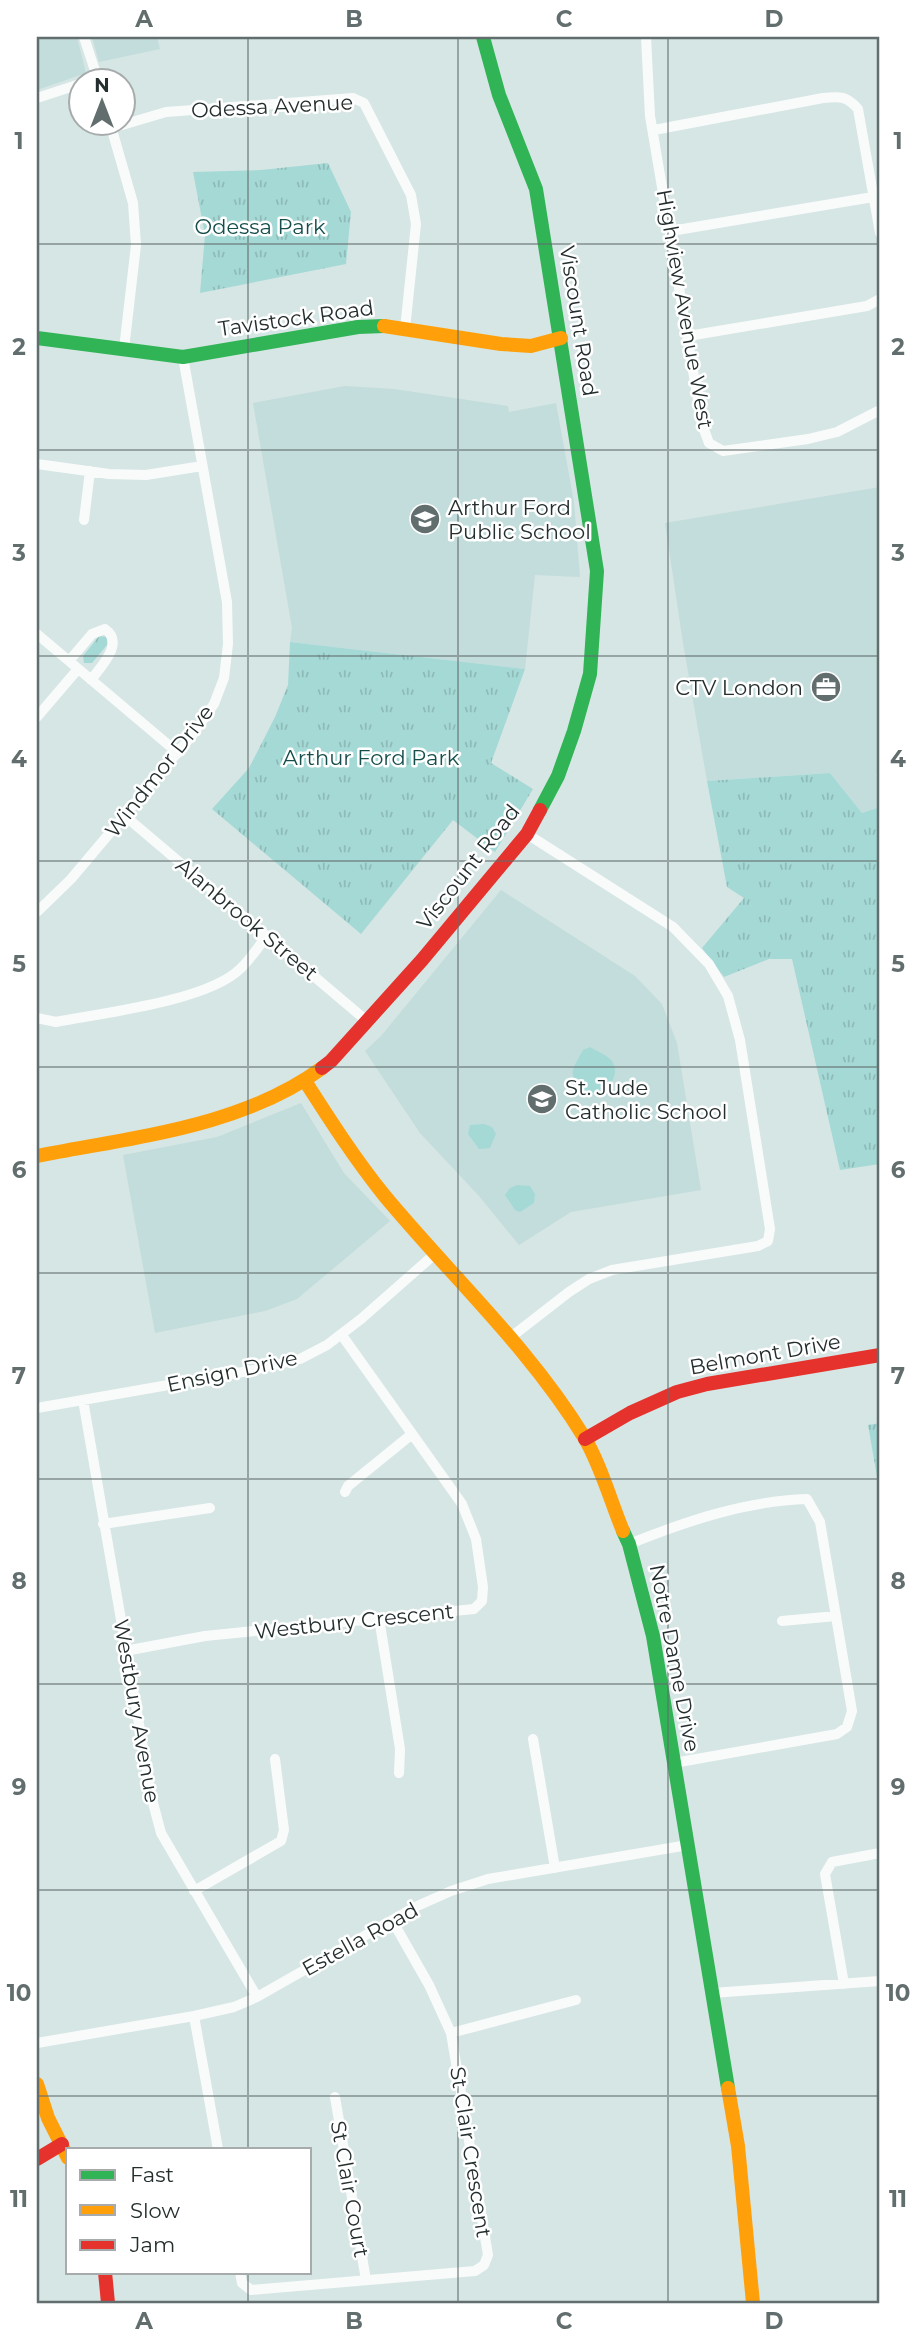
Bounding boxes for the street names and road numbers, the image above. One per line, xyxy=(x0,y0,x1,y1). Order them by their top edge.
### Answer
street label: Odessa Avenue xyxy=(190,89,354,123)
street label: Highview Avenue West xyxy=(652,187,718,431)
street label: Viscount Road xyxy=(555,244,603,398)
street label: Tavistock Road xyxy=(217,295,375,341)
street label: Windmor Drive xyxy=(99,700,219,842)
street label: Viscount Road xyxy=(411,799,525,935)
street label: Alanbrook Street xyxy=(171,852,323,986)
street label: Belmont Drive xyxy=(688,1328,842,1380)
street label: Ensign Drive xyxy=(164,1345,300,1397)
street label: Notre Dame Drive xyxy=(645,1562,705,1754)
street label: Westbury Crescent xyxy=(253,1598,455,1644)
street label: Westbury Avenue xyxy=(109,1617,165,1805)
street label: Estella Road xyxy=(298,1897,422,1981)
street label: St Clair Crescent xyxy=(445,2065,497,2239)
street label: St Clair Court xyxy=(326,2119,374,2259)

